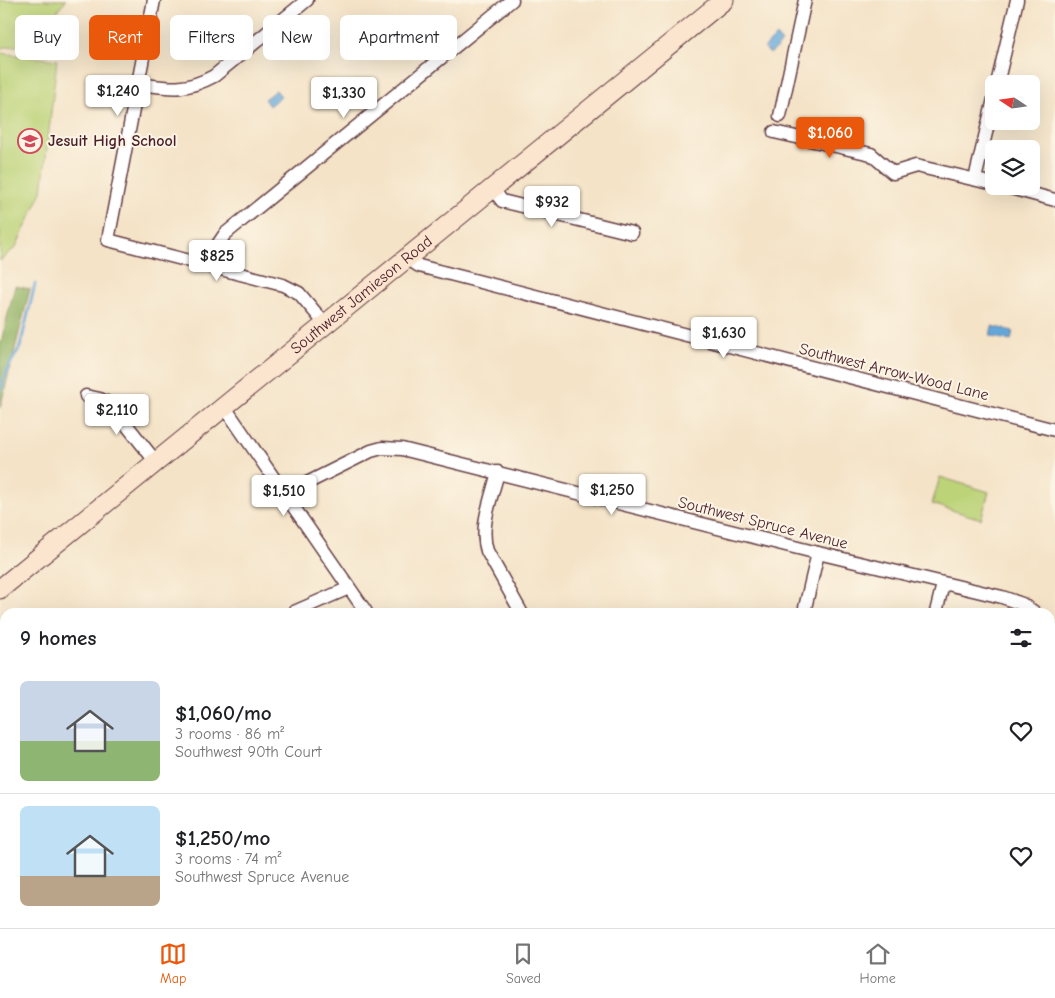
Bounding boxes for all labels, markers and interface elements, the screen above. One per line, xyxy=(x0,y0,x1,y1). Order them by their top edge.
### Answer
chip: Buy xyxy=(15,15,79,60)
chip: Rent xyxy=(89,15,160,60)
chip: Filters xyxy=(170,15,253,60)
chip: New xyxy=(263,15,330,60)
chip: Apartment xyxy=(340,15,457,60)
pin: $1,240 xyxy=(77,74,159,117)
north arrow xyxy=(985,75,1040,130)
map controls xyxy=(985,75,1040,195)
pin: $1,330 xyxy=(303,76,385,119)
text: $1,240 xyxy=(96,82,140,100)
text: $1,330 xyxy=(322,84,366,102)
pin: $1,060 xyxy=(789,116,871,159)
text: $1,060 xyxy=(807,124,853,142)
school or university icon: Jesuit High School xyxy=(17,128,43,154)
place label: Jesuit High School xyxy=(48,132,177,150)
button: layers xyxy=(985,140,1040,195)
pin: $932 xyxy=(522,186,582,228)
text: $932 xyxy=(535,193,569,211)
street label: Southwest Jamieson Road xyxy=(287,232,436,358)
pin: $825 xyxy=(187,240,247,282)
text: $825 xyxy=(200,247,234,265)
pin: $1,630 xyxy=(683,316,765,359)
text: $1,630 xyxy=(702,324,746,342)
street label: Southwest Arrow-Wood Lane xyxy=(797,340,991,404)
pin: $2,110 xyxy=(76,394,158,436)
text: $2,110 xyxy=(96,401,138,419)
pin: $1,510 xyxy=(243,474,325,517)
pin: $1,250 xyxy=(571,474,653,516)
text: $1,250 xyxy=(590,481,634,499)
text: $1,510 xyxy=(263,482,305,500)
street label: Southwest Spruce Avenue xyxy=(676,493,850,553)
icon: filters xyxy=(1007,624,1035,652)
text: 9 homes xyxy=(20,626,96,650)
icon: home xyxy=(60,701,120,761)
text: $1,060/mo xyxy=(175,701,272,725)
icon: heart xyxy=(1007,717,1035,745)
text: 3 rooms · 86 m² xyxy=(175,725,284,743)
text: Southwest 90th Court xyxy=(175,743,322,761)
icon: home xyxy=(60,826,120,886)
text: $1,250/mo xyxy=(175,826,270,850)
icon: heart xyxy=(1007,842,1035,870)
text: 3 rooms · 74 m² xyxy=(175,850,281,868)
text: Southwest Spruce Avenue xyxy=(175,868,349,886)
tab: Map xyxy=(159,940,187,987)
tab: Saved xyxy=(506,940,541,987)
tab: Home xyxy=(860,940,896,987)

